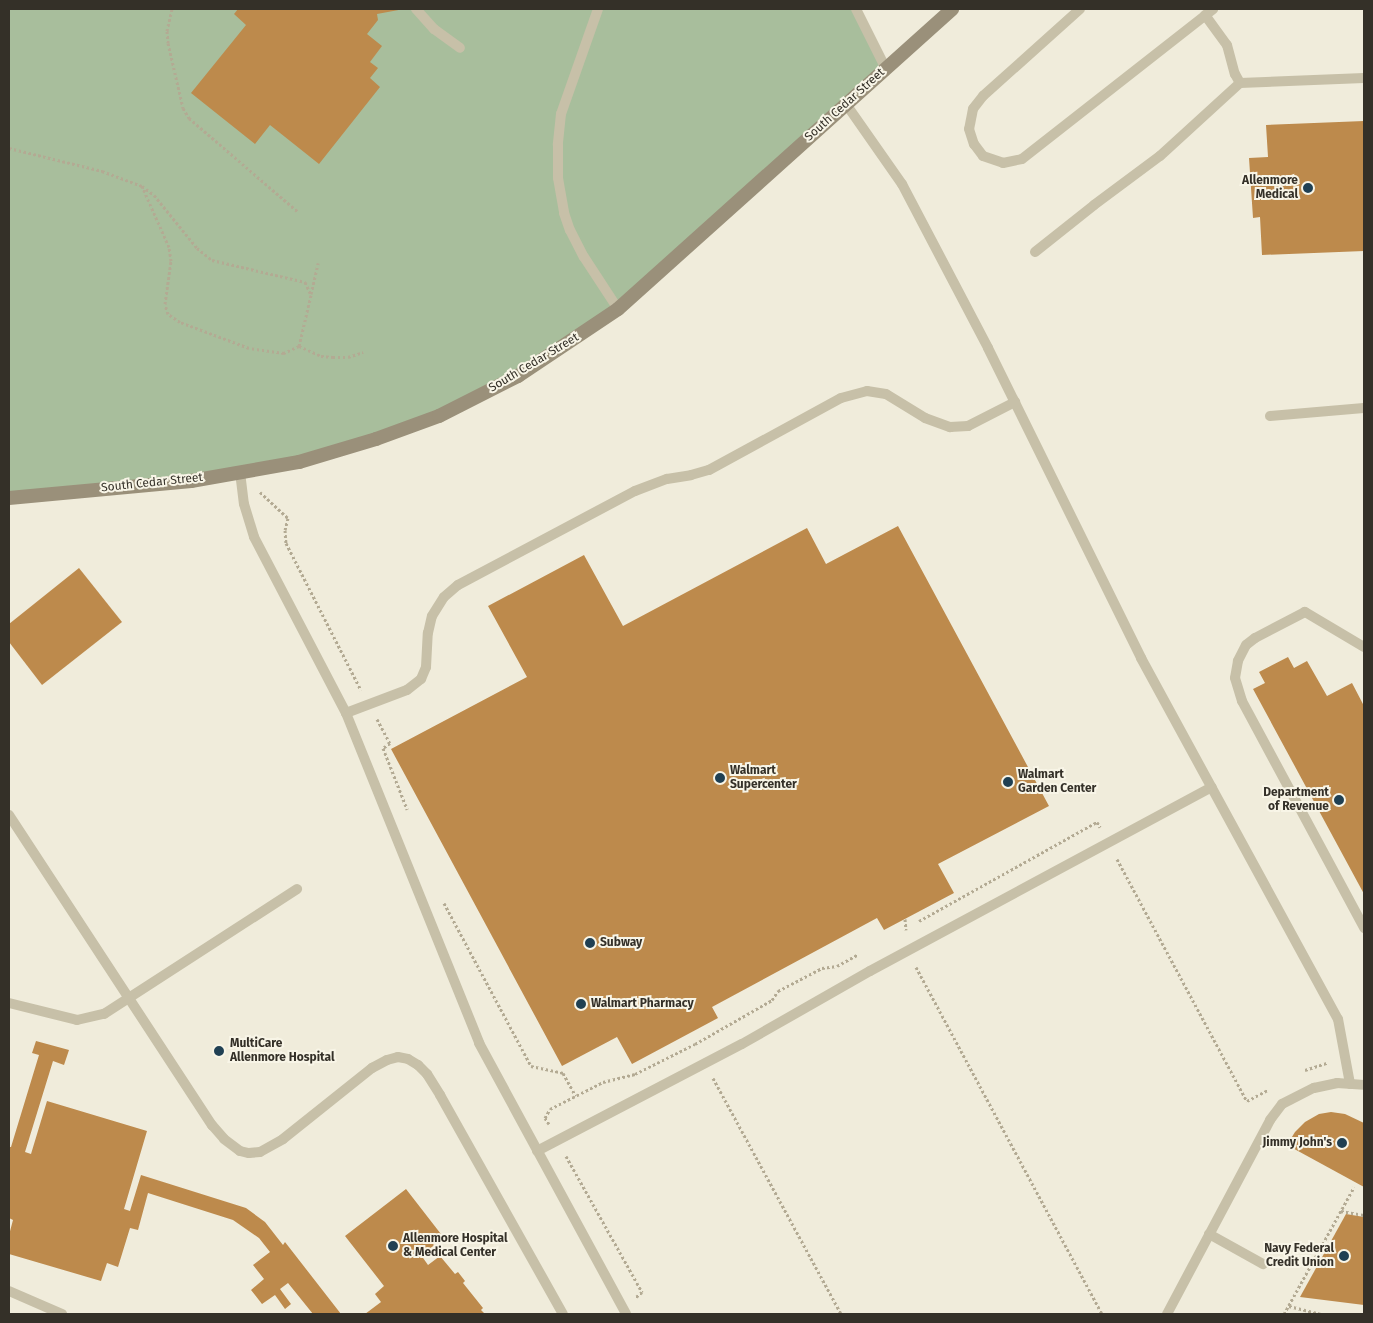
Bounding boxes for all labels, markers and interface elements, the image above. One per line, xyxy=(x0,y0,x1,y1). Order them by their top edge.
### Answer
street label: South Cedar Street xyxy=(802,65,888,145)
place label: Allenmore Medical xyxy=(1242,174,1298,202)
marker: Allenmore Medical xyxy=(1302,182,1314,194)
street label: South Cedar Street xyxy=(487,331,581,395)
street label: South Cedar Street xyxy=(100,470,204,496)
place label: Walmart Supercenter xyxy=(730,764,797,792)
place label: Walmart Garden Center xyxy=(1018,768,1096,796)
marker: Walmart Supercenter xyxy=(714,772,726,784)
marker: Walmart Garden Center xyxy=(1002,776,1014,788)
place label: Department of Revenue xyxy=(1263,786,1329,814)
marker: Department of Revenue xyxy=(1333,794,1345,806)
place label: Subway xyxy=(600,936,642,950)
marker: Subway xyxy=(584,937,596,949)
place label: Walmart Pharmacy xyxy=(591,997,694,1011)
marker: Walmart Pharmacy xyxy=(575,998,587,1010)
place label: MultiCare Allenmore Hospital xyxy=(230,1037,335,1065)
marker: MultiCare Allenmore Hospital xyxy=(212,1044,226,1058)
place label: Jimmy John's xyxy=(1262,1136,1332,1150)
marker: Jimmy John's xyxy=(1336,1137,1348,1149)
place label: Allenmore Hospital & Medical Center xyxy=(403,1232,508,1260)
marker: Allenmore Hospital & Medical Center xyxy=(387,1240,399,1252)
place label: Navy Federal Credit Union xyxy=(1264,1242,1334,1270)
marker: Navy Federal Credit Union xyxy=(1338,1250,1350,1262)

